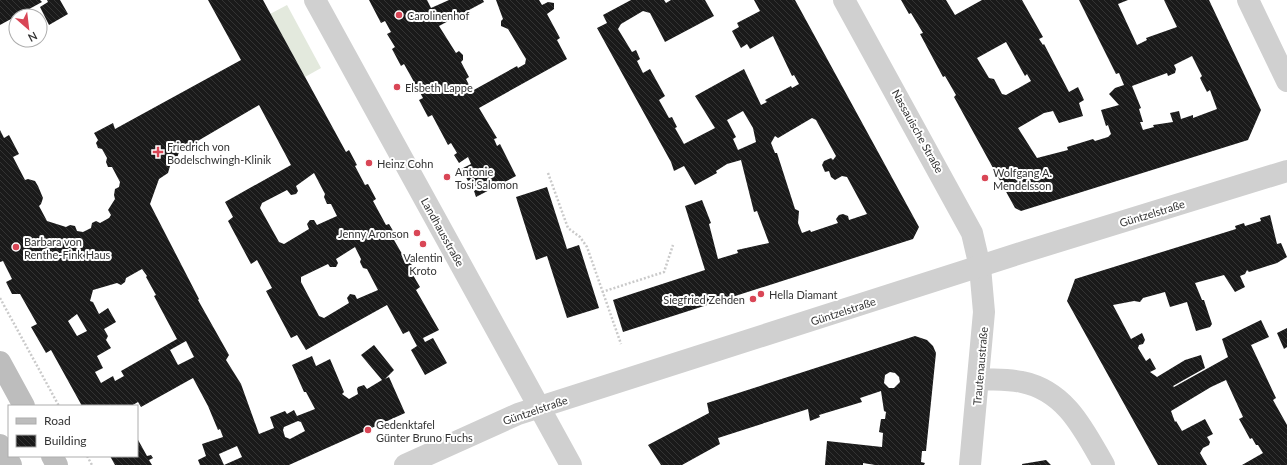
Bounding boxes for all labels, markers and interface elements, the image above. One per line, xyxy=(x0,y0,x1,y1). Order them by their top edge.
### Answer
north arrow xyxy=(8,8,48,48)
place label: Carolinenhof xyxy=(407,9,469,22)
marker: Carolinenhof xyxy=(394,10,404,20)
text: N xyxy=(26,30,40,45)
place label: Elsbeth Lappe xyxy=(405,81,473,94)
marker: Elsbeth Lappe xyxy=(392,82,402,92)
street label: Nassauische Straße xyxy=(890,87,946,175)
place label: Friedrich von Bodelschwingh-Klinik xyxy=(167,140,272,166)
marker: Friedrich von Bodelschwingh-Klinik xyxy=(152,146,164,158)
place label: Heinz Cohn xyxy=(377,157,433,170)
marker: Heinz Cohn xyxy=(364,158,374,168)
place label: Antonie Tosi Salomon xyxy=(455,165,518,191)
place label: Wolfgang A. Mendelsson xyxy=(993,166,1052,192)
marker: Antonie Tosi Salomon xyxy=(442,172,452,182)
marker: Wolfgang A. Mendelsson xyxy=(980,173,990,183)
street label: Landhausstraße xyxy=(419,196,467,269)
street label: Güntzelstraße xyxy=(1118,197,1186,229)
place label: Jenny Aronson xyxy=(338,227,409,240)
marker: Jenny Aronson xyxy=(412,228,422,238)
place label: Barbara von Renthe-Fink Haus xyxy=(24,235,111,261)
marker: Valentin Kroto xyxy=(418,239,428,249)
marker: Barbara von Renthe-Fink Haus xyxy=(11,242,21,252)
place label: Valentin Kroto xyxy=(403,251,443,277)
place label: Hella Diamant xyxy=(769,288,837,301)
marker: Hella Diamant xyxy=(756,289,766,299)
place label: Siegfried Zehden xyxy=(663,293,745,306)
marker: Siegfried Zehden xyxy=(748,294,758,304)
street label: Güntzelstraße xyxy=(809,294,877,328)
street label: Trautenaustraße xyxy=(970,326,990,406)
street label: Güntzelstraße xyxy=(501,393,569,427)
legend xyxy=(8,405,138,457)
text: Road xyxy=(44,413,71,428)
place label: Gedenktafel Günter Bruno Fuchs xyxy=(376,418,473,444)
marker: Gedenktafel Günter Bruno Fuchs xyxy=(363,425,373,435)
text: Building xyxy=(44,433,87,448)

